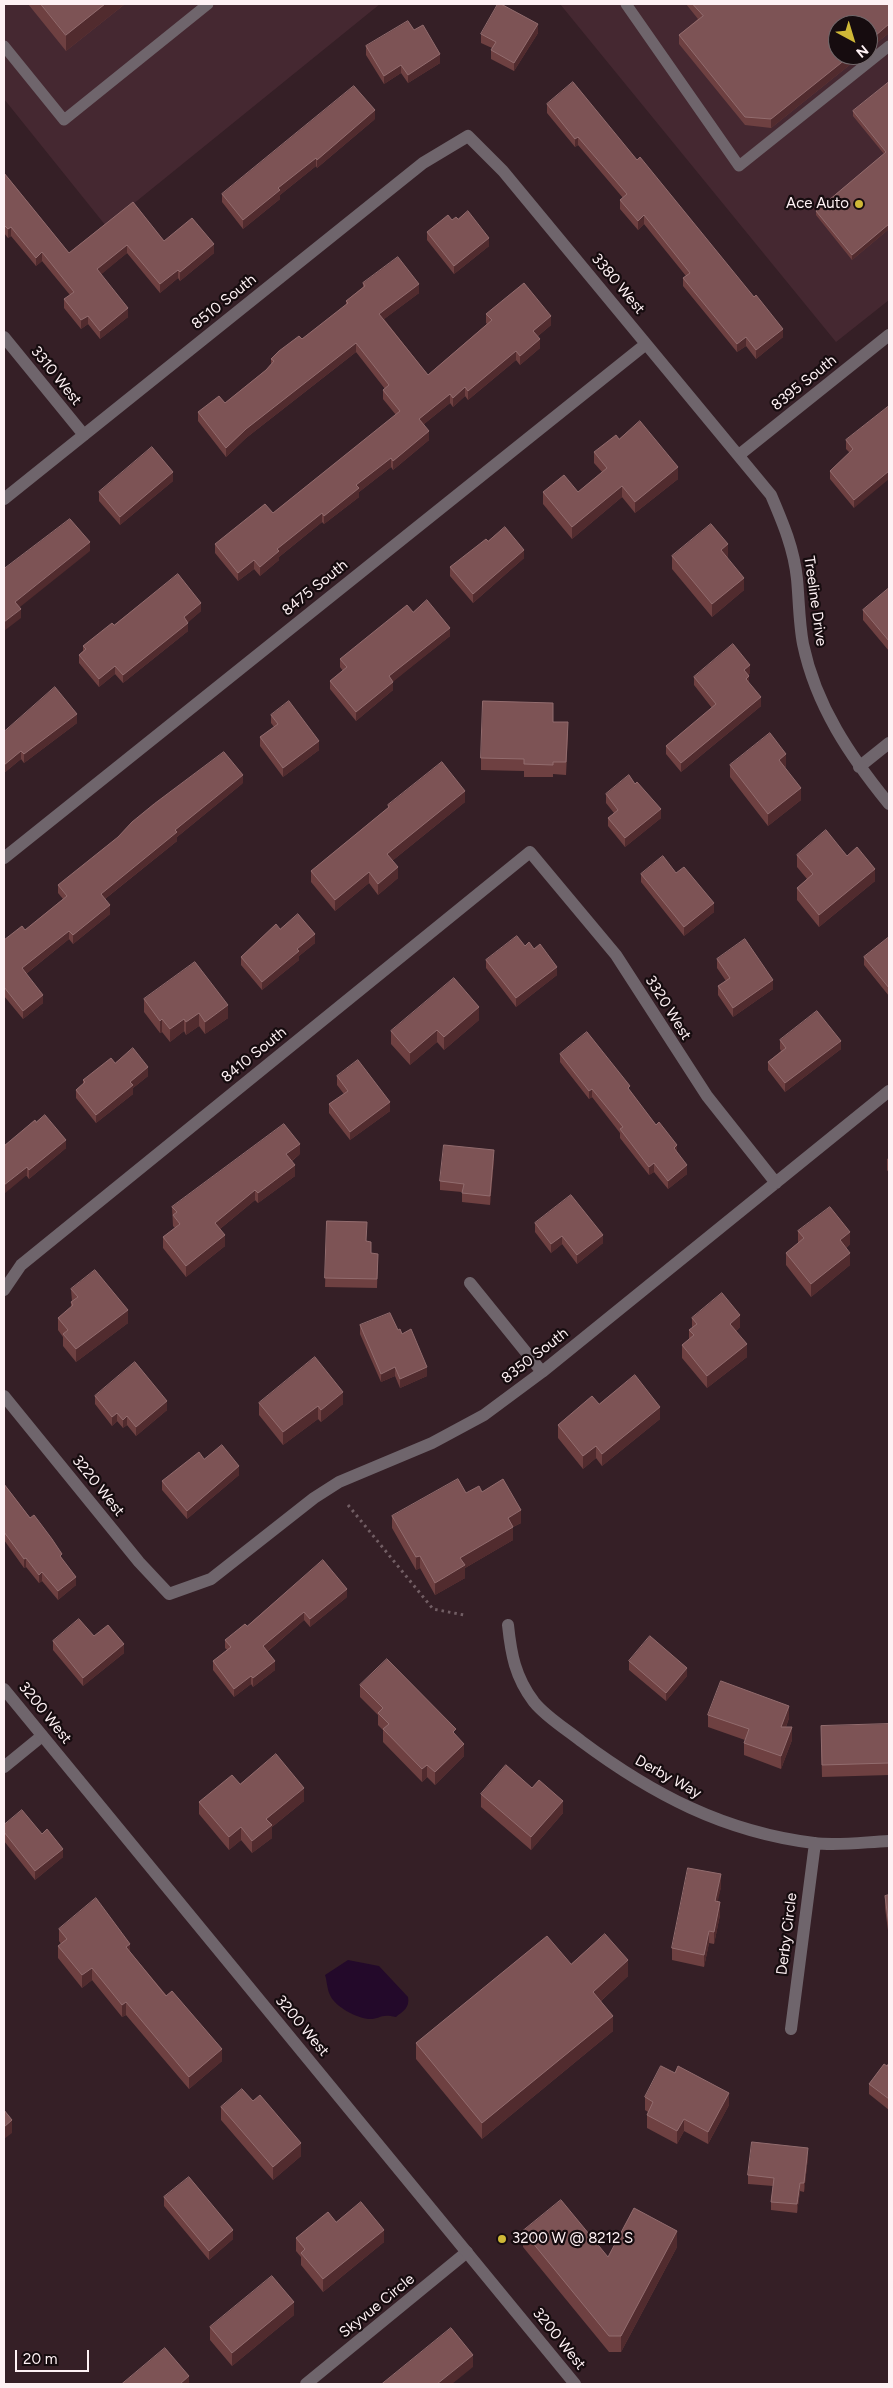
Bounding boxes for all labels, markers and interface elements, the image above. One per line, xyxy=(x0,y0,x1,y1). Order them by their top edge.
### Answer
north arrow xyxy=(828,15,878,65)
text: N xyxy=(853,41,872,61)
place label: Ace Auto xyxy=(786,195,849,213)
marker: Ace Auto xyxy=(853,198,865,210)
street label: 3380 West xyxy=(587,250,649,318)
street label: 8510 South xyxy=(188,271,260,333)
street label: 3310 West xyxy=(27,343,85,409)
street label: 8395 South xyxy=(768,351,840,415)
street label: Treeline Drive xyxy=(800,555,830,647)
street label: 8475 South xyxy=(279,556,351,620)
street label: 3320 West xyxy=(641,972,695,1044)
street label: 8410 South xyxy=(218,1023,290,1087)
street label: 8350 South xyxy=(498,1324,572,1388)
street label: 3220 West xyxy=(68,1452,128,1520)
street label: 3200 West xyxy=(15,1679,75,1747)
street label: Derby Way xyxy=(632,1751,704,1803)
street label: Derby Circle xyxy=(773,1892,801,1976)
street label: 3200 West xyxy=(271,1992,333,2060)
place label: 3200 W @ 8212 S xyxy=(512,2230,633,2248)
marker: 3200 W @ 8212 S xyxy=(496,2233,508,2245)
street label: Skyvue Circle xyxy=(336,2270,418,2342)
street label: 3200 West xyxy=(529,2305,589,2373)
scale bar xyxy=(18,2340,91,2372)
text: 20 m xyxy=(23,2350,57,2368)

